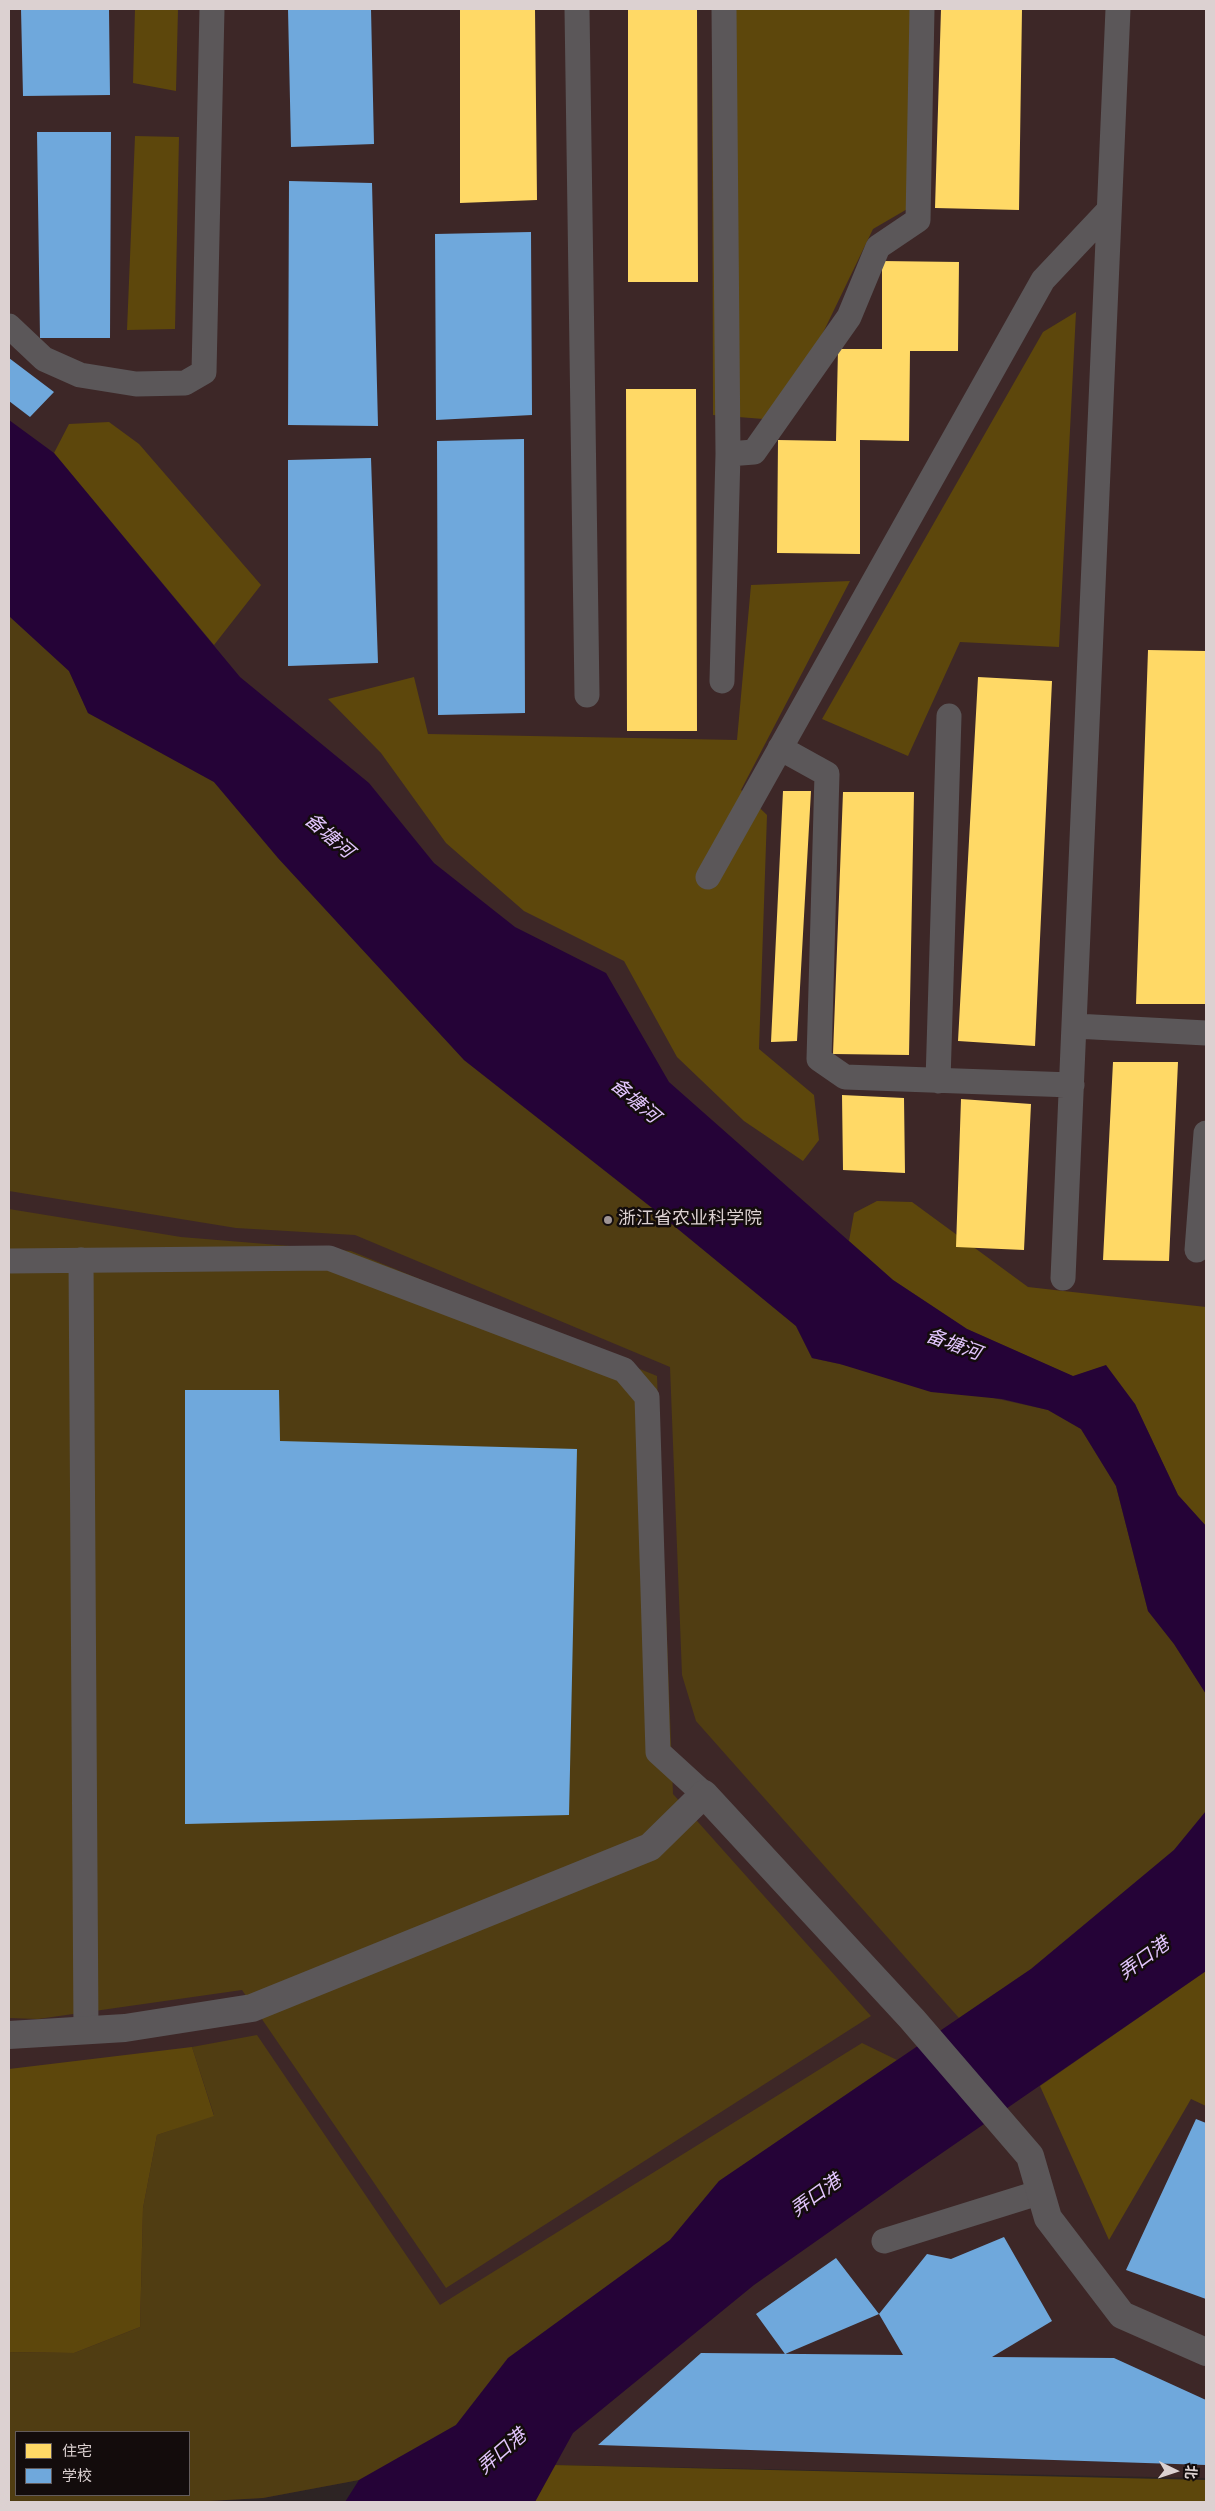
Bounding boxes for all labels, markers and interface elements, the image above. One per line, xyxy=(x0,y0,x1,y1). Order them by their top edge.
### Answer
water label: 备塘河 xyxy=(299,810,357,864)
water label: 备塘河 xyxy=(605,1075,663,1129)
place label: 浙江省农业科学院 xyxy=(618,1209,762,1231)
marker: 浙江省农业科学院 xyxy=(602,1214,614,1226)
water label: 备塘河 xyxy=(922,1326,984,1366)
water label: 弄口港 xyxy=(1115,1934,1175,1986)
water label: 弄口港 xyxy=(787,2171,847,2223)
water label: 弄口港 xyxy=(474,2426,532,2480)
legend xyxy=(15,2431,190,2496)
text: 住宅 xyxy=(62,2441,92,2462)
north arrow xyxy=(1150,2446,1200,2496)
text: 北 xyxy=(1179,2464,1200,2480)
text: 学校 xyxy=(62,2466,92,2487)

